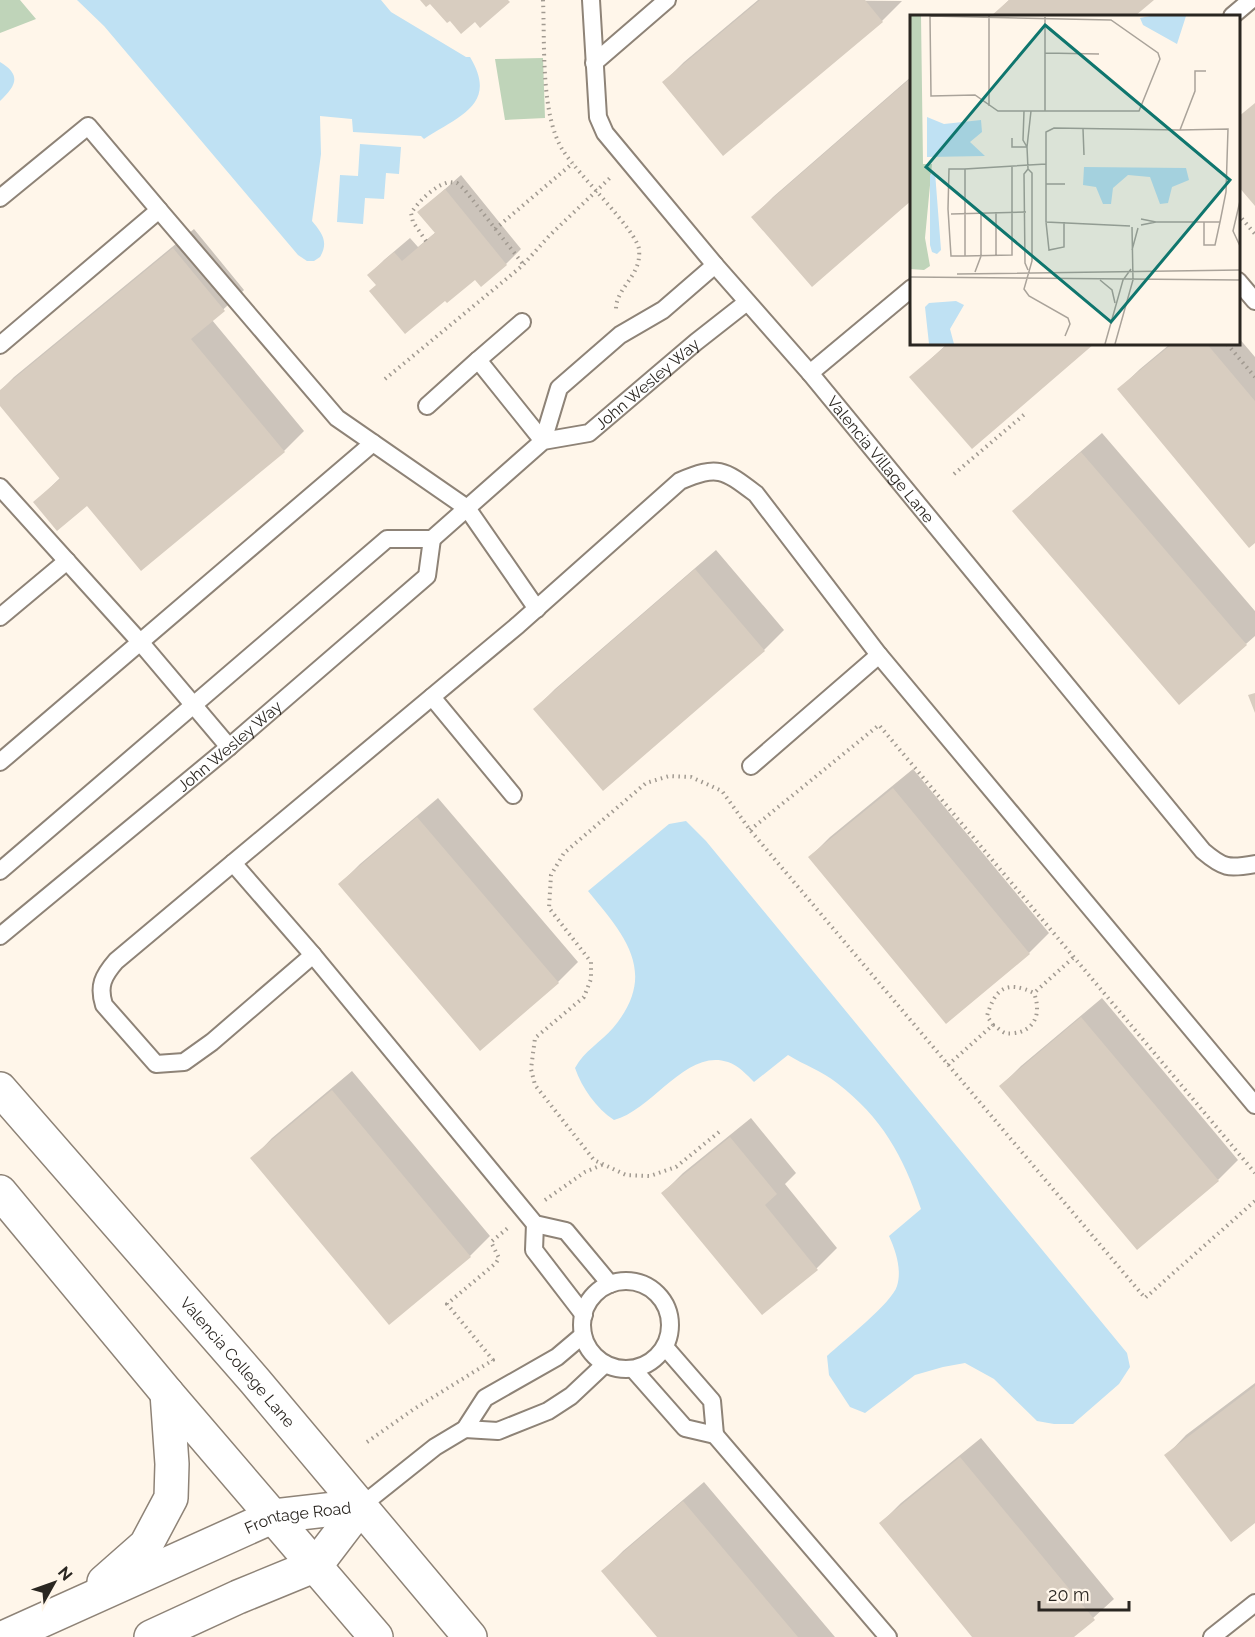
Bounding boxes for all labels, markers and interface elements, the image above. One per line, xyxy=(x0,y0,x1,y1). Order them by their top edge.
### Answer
inset map xyxy=(910,15,1240,345)
street label: John Wesley Way xyxy=(592,334,704,433)
street label: Valencia Village Lane xyxy=(823,392,938,527)
street label: John Wesley Way xyxy=(174,697,286,796)
street label: Valencia College Lane xyxy=(176,1293,299,1431)
street label: Frontage Road xyxy=(242,1498,352,1538)
north arrow xyxy=(24,1553,84,1613)
text: N xyxy=(54,1563,76,1584)
scale bar xyxy=(1039,1574,1129,1612)
text: 20 m xyxy=(1048,1584,1090,1605)

